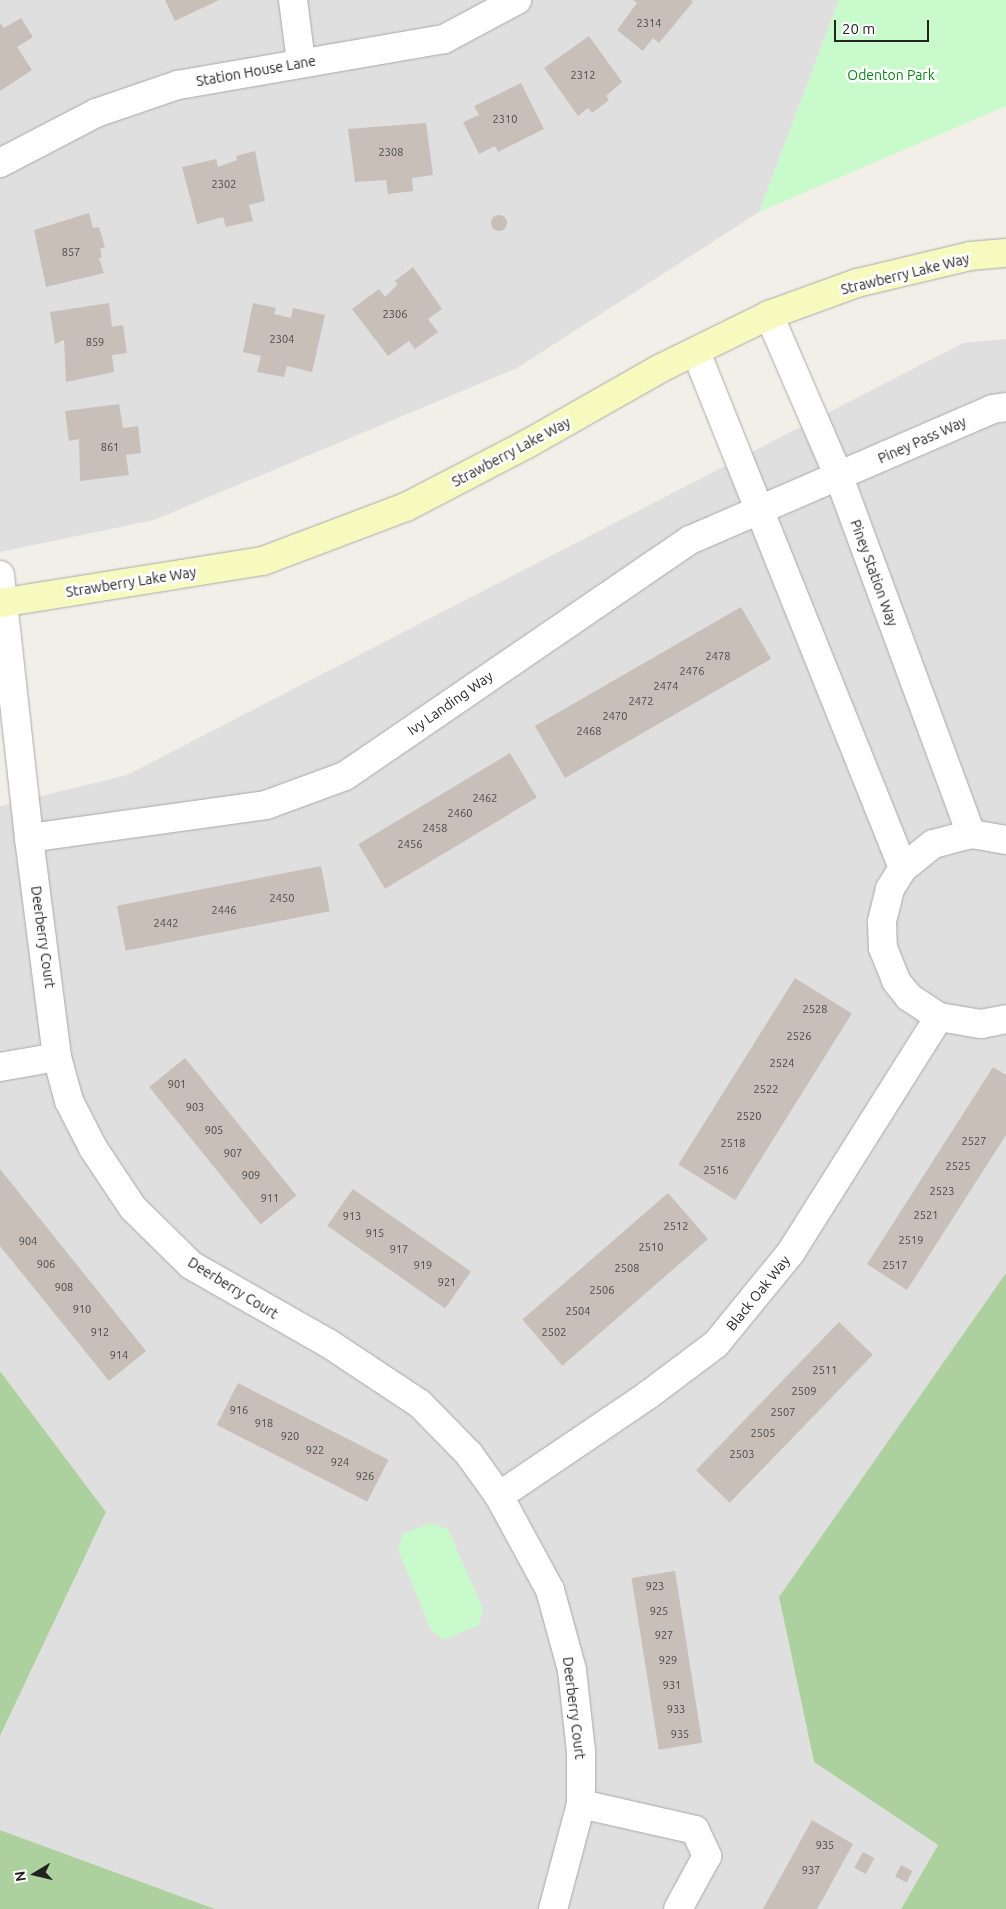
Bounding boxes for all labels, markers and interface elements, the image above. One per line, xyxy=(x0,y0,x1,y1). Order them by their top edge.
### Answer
scale bar xyxy=(836,10,931,42)
house number: 2314 xyxy=(637,16,661,30)
text: 20 m xyxy=(842,20,875,37)
street label: Station House Lane xyxy=(195,52,317,90)
park label: Odenton Park xyxy=(847,67,935,83)
house number: 2312 xyxy=(571,68,595,82)
house number: 2310 xyxy=(493,112,517,126)
house number: 2308 xyxy=(379,145,403,159)
house number: 2302 xyxy=(212,177,236,191)
house number: 857 xyxy=(62,245,80,259)
street label: Strawberry Lake Way xyxy=(839,250,971,298)
house number: 2306 xyxy=(383,307,407,321)
house number: 2304 xyxy=(270,332,294,346)
house number: 859 xyxy=(86,335,104,349)
street label: Piney Pass Way xyxy=(875,413,969,467)
street label: Strawberry Lake Way xyxy=(449,414,573,490)
house number: 861 xyxy=(101,440,119,454)
street label: Piney Station Way xyxy=(847,517,901,629)
street label: Strawberry Lake Way xyxy=(65,563,197,601)
house number: 2478 xyxy=(706,649,730,663)
house number: 2476 xyxy=(680,664,704,678)
street label: Ivy Landing Way xyxy=(404,667,496,739)
house number: 2474 xyxy=(654,679,678,693)
house number: 2472 xyxy=(629,694,653,708)
house number: 2470 xyxy=(603,709,627,723)
house number: 2468 xyxy=(577,724,601,738)
house number: 2462 xyxy=(473,791,497,805)
house number: 2460 xyxy=(448,806,472,820)
house number: 2458 xyxy=(423,821,447,835)
house number: 2456 xyxy=(398,837,422,851)
street label: Deerberry Court xyxy=(28,885,58,989)
house number: 2450 xyxy=(270,891,294,905)
house number: 2446 xyxy=(212,903,236,917)
house number: 2442 xyxy=(154,916,178,930)
house number: 2528 xyxy=(803,1002,827,1016)
house number: 2526 xyxy=(787,1029,811,1043)
house number: 2524 xyxy=(770,1056,794,1070)
house number: 901 xyxy=(168,1077,186,1091)
house number: 2522 xyxy=(754,1082,778,1096)
house number: 903 xyxy=(186,1100,204,1114)
house number: 2520 xyxy=(737,1109,761,1123)
house number: 905 xyxy=(205,1123,223,1137)
house number: 2527 xyxy=(962,1134,986,1148)
house number: 2518 xyxy=(721,1136,745,1150)
house number: 907 xyxy=(224,1146,242,1160)
house number: 2525 xyxy=(946,1159,970,1173)
house number: 2516 xyxy=(704,1163,728,1177)
house number: 909 xyxy=(242,1168,260,1182)
house number: 2523 xyxy=(930,1184,954,1198)
house number: 911 xyxy=(261,1191,279,1205)
house number: 2521 xyxy=(914,1208,938,1222)
house number: 913 xyxy=(343,1209,361,1223)
house number: 2512 xyxy=(664,1219,688,1233)
house number: 915 xyxy=(366,1226,384,1240)
house number: 2519 xyxy=(899,1233,923,1247)
house number: 904 xyxy=(19,1234,37,1248)
house number: 2510 xyxy=(639,1240,663,1254)
house number: 917 xyxy=(390,1242,408,1256)
street label: Black Oak Way xyxy=(723,1252,793,1334)
street label: Deerberry Court xyxy=(185,1254,281,1322)
house number: 906 xyxy=(37,1257,55,1271)
house number: 919 xyxy=(414,1258,432,1272)
house number: 2517 xyxy=(883,1258,907,1272)
house number: 2508 xyxy=(615,1261,639,1275)
house number: 921 xyxy=(438,1275,456,1289)
house number: 908 xyxy=(55,1280,73,1294)
house number: 2506 xyxy=(590,1283,614,1297)
house number: 910 xyxy=(73,1302,91,1316)
house number: 2504 xyxy=(566,1304,590,1318)
house number: 912 xyxy=(91,1325,109,1339)
house number: 2502 xyxy=(542,1325,566,1339)
house number: 914 xyxy=(110,1348,128,1362)
house number: 2511 xyxy=(813,1363,837,1377)
house number: 2509 xyxy=(792,1384,816,1398)
house number: 916 xyxy=(230,1403,248,1417)
house number: 2507 xyxy=(771,1405,795,1419)
house number: 918 xyxy=(255,1416,273,1430)
house number: 2505 xyxy=(751,1426,775,1440)
house number: 920 xyxy=(281,1429,299,1443)
house number: 922 xyxy=(306,1443,324,1457)
house number: 2503 xyxy=(730,1447,754,1461)
house number: 924 xyxy=(331,1455,349,1469)
house number: 926 xyxy=(356,1469,374,1483)
house number: 923 xyxy=(646,1579,664,1593)
house number: 925 xyxy=(650,1604,668,1618)
house number: 927 xyxy=(655,1628,673,1642)
house number: 929 xyxy=(659,1653,677,1667)
street label: Deerberry Court xyxy=(559,1656,589,1760)
house number: 931 xyxy=(663,1678,681,1692)
house number: 933 xyxy=(667,1702,685,1716)
house number: 935 xyxy=(671,1727,689,1741)
house number: 935 xyxy=(816,1838,834,1852)
north arrow xyxy=(10,1849,60,1899)
house number: 937 xyxy=(802,1863,820,1877)
text: N xyxy=(11,1870,29,1883)

